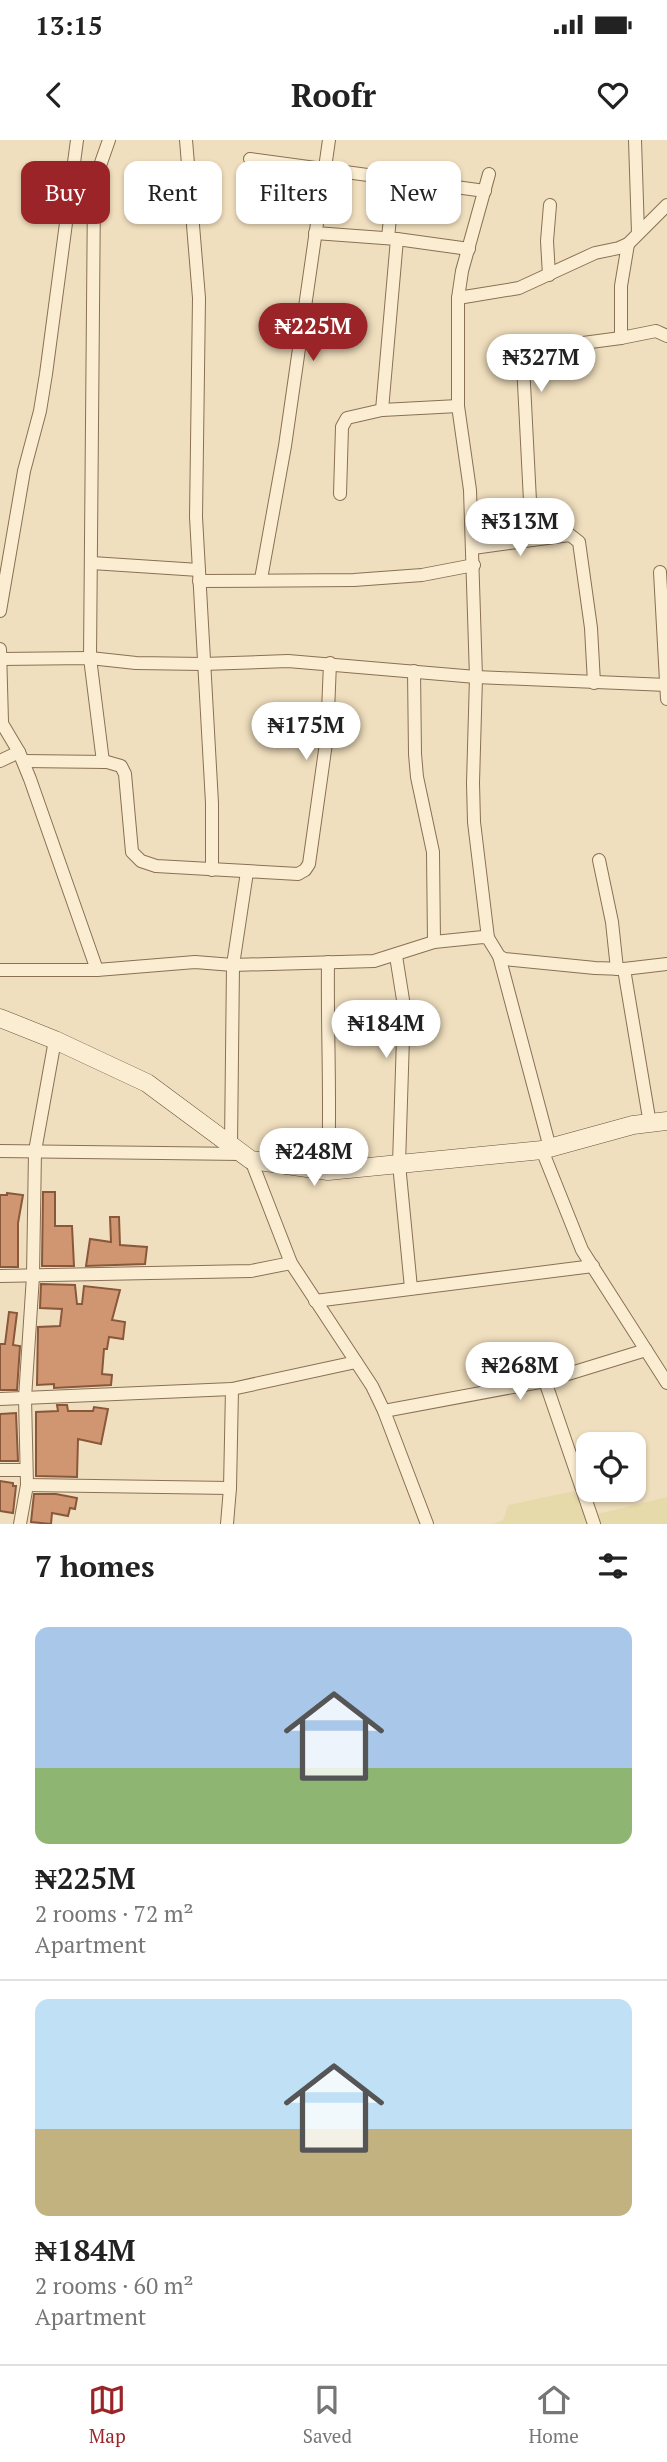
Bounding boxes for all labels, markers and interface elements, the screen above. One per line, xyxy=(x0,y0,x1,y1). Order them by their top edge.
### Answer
text: 13:15 xyxy=(35,8,103,42)
text: Roofr xyxy=(291,74,376,116)
icon: back xyxy=(35,76,73,114)
icon: heart xyxy=(594,76,632,114)
chip: Buy xyxy=(21,161,110,224)
chip: Rent xyxy=(124,161,222,224)
chip: Filters xyxy=(236,161,352,224)
chip: New xyxy=(366,161,461,224)
pin: ₦225M xyxy=(264,304,362,363)
text: ₦225M xyxy=(275,310,352,341)
pin: ₦327M xyxy=(492,334,590,394)
text: ₦327M xyxy=(503,341,580,372)
pin: ₦313M xyxy=(471,498,569,558)
text: ₦313M xyxy=(482,505,559,536)
pin: ₦175M xyxy=(257,702,355,762)
text: ₦175M xyxy=(268,709,345,740)
pin: ₦184M xyxy=(337,1000,435,1060)
text: ₦184M xyxy=(348,1007,425,1038)
pin: ₦248M xyxy=(265,1128,363,1188)
text: ₦248M xyxy=(276,1135,353,1166)
pin: ₦268M xyxy=(471,1342,569,1402)
text: ₦268M xyxy=(482,1349,559,1380)
map controls xyxy=(576,1432,646,1502)
button: locate xyxy=(576,1432,646,1502)
text: 7 homes xyxy=(35,1546,154,1586)
icon: filters xyxy=(594,1547,632,1585)
icon: home xyxy=(271,1673,397,1799)
text: ₦225M xyxy=(35,1858,135,1898)
text: 2 rooms · 72 m² xyxy=(35,1898,194,1929)
text: Apartment xyxy=(35,1929,146,1960)
icon: home xyxy=(271,2045,397,2171)
text: ₦184M xyxy=(35,2230,135,2270)
text: 2 rooms · 60 m² xyxy=(35,2270,194,2301)
text: Apartment xyxy=(35,2301,146,2332)
tab: Map xyxy=(88,2381,126,2448)
tab: Saved xyxy=(303,2381,352,2448)
tab: Home xyxy=(528,2381,579,2448)

